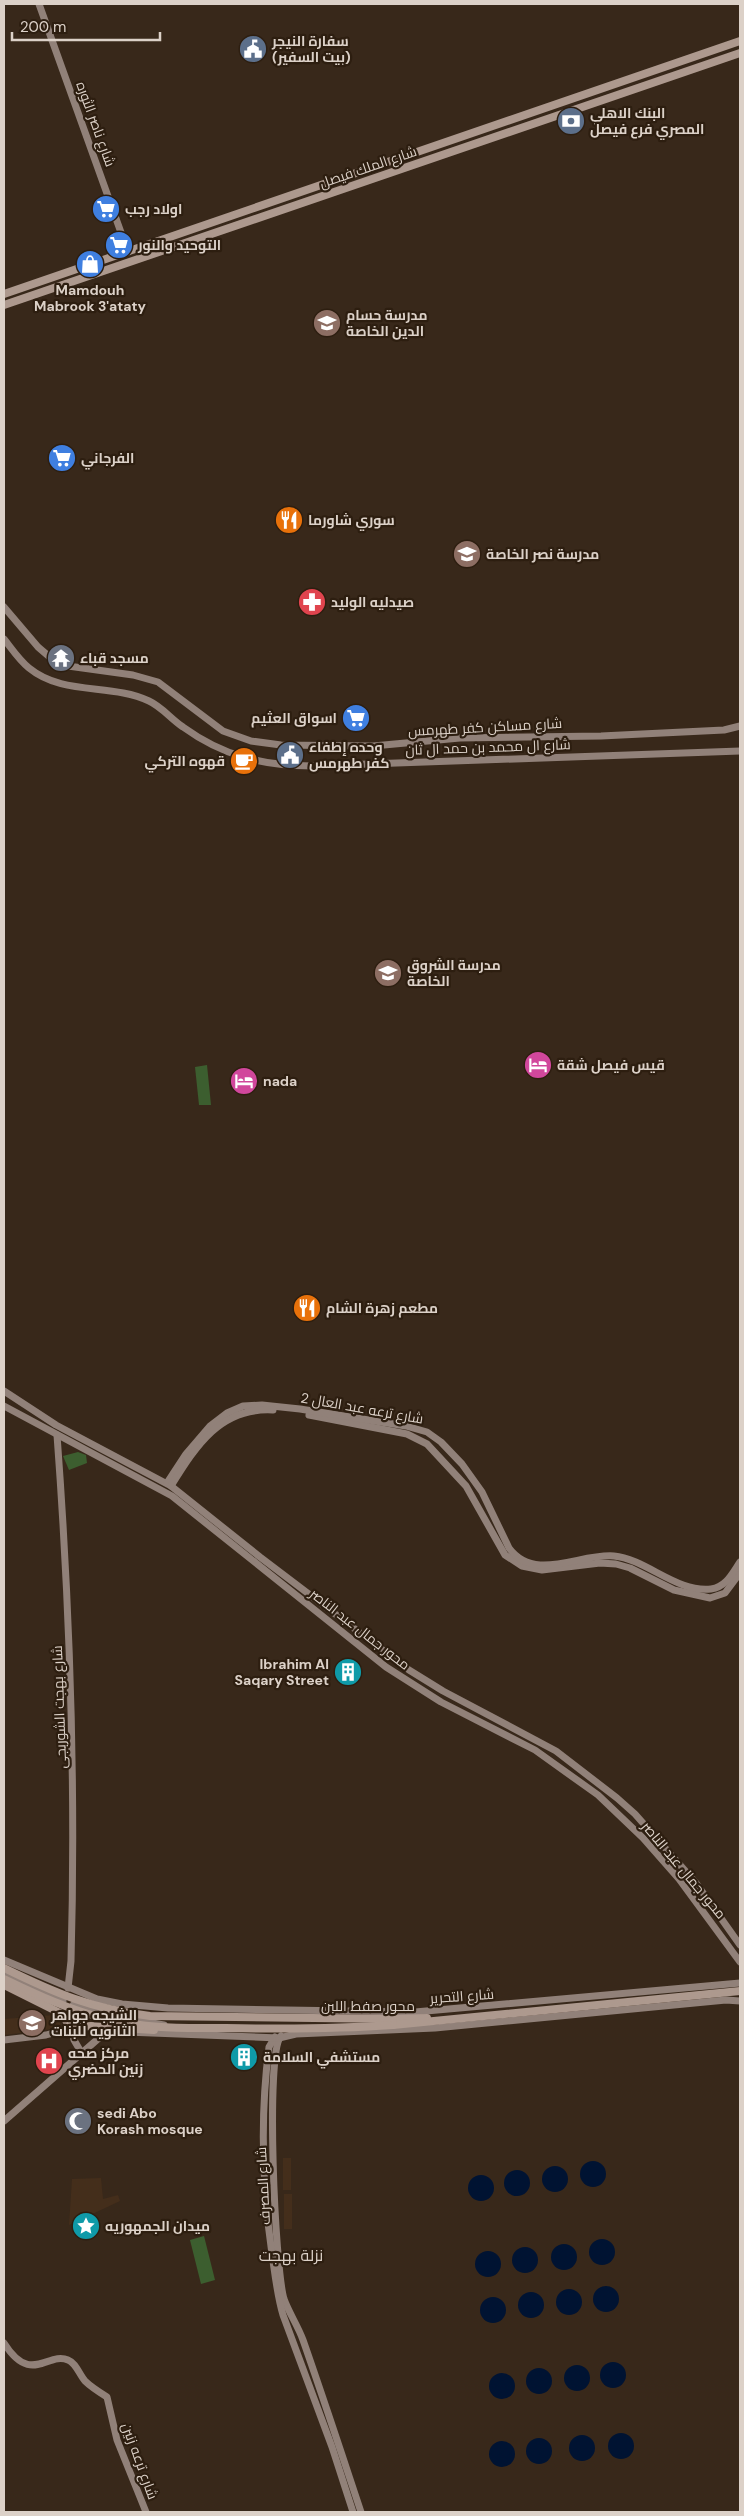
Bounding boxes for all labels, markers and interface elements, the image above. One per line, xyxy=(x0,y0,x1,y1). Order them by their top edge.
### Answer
scale bar xyxy=(12,10,160,42)
text: 200 m xyxy=(20,17,66,37)
place label: سفارة النيجر (بيت السفير) xyxy=(271,32,351,66)
public building icon: سفارة النيجر (بيت السفير) xyxy=(238,34,268,64)
street label: شارع ناصر الثوره xyxy=(72,79,120,169)
place label: البنك الاهلي المصري فرع فيصل xyxy=(590,104,704,140)
bank icon: البنك الاهلي المصري فرع فيصل xyxy=(556,106,586,136)
street label: شارع الملك فيصل xyxy=(317,142,419,192)
supermarket icon: اولاد رجب xyxy=(91,194,121,224)
place label: اولاد رجب xyxy=(125,200,182,218)
supermarket icon: التوحيد والنور xyxy=(104,230,134,260)
place label: التوحيد والنور xyxy=(137,236,221,254)
shop icon: Mamdouh Mabrook 3'ataty xyxy=(75,249,105,279)
place label: Mamdouh Mabrook 3'ataty xyxy=(34,281,146,315)
place label: مدرسة حسام الدين الخاصة xyxy=(346,306,428,340)
school or university icon: مدرسة حسام الدين الخاصة xyxy=(312,308,342,338)
supermarket icon: الفرجاني xyxy=(47,443,77,473)
place label: الفرجاني xyxy=(81,449,134,470)
restaurant icon: سوري شاورما xyxy=(274,505,304,535)
place label: سوري شاورما xyxy=(308,511,395,531)
school or university icon: مدرسة نصر الخاصة xyxy=(452,539,482,569)
place label: مدرسة نصر الخاصة xyxy=(486,545,599,563)
pharmacy icon: صيدليه الوليد xyxy=(297,587,327,617)
place label: صيدليه الوليد xyxy=(331,593,414,611)
temple icon: مسجد قباء xyxy=(46,643,76,673)
place label: مسجد قباء xyxy=(80,649,149,667)
supermarket icon: اسواق العثيم xyxy=(341,703,371,733)
place label: اسواق العثيم xyxy=(251,709,337,728)
street label: شارع مساكن كفر طهرمس xyxy=(408,714,562,740)
street label: شارع ال محمد بن حمد ال ثان xyxy=(405,735,571,759)
place label: وحده إطفاء كفر طهرمس xyxy=(309,738,389,772)
public building icon: وحده إطفاء كفر طهرمس xyxy=(275,740,305,770)
cafe icon: قهوه التركي xyxy=(229,746,259,776)
place label: قهوه التركي xyxy=(145,752,225,773)
place label: مدرسة الشروق الخاصة xyxy=(407,956,501,990)
school or university icon: مدرسة الشروق الخاصة xyxy=(373,958,403,988)
hotel icon: قيس فيصل شقة xyxy=(523,1050,553,1080)
place label: قيس فيصل شقة xyxy=(557,1056,665,1074)
hotel icon: nada xyxy=(229,1066,259,1096)
place label: nada xyxy=(263,1072,297,1090)
restaurant icon: مطعم زهرة الشام xyxy=(292,1293,322,1323)
place label: مطعم زهرة الشام xyxy=(326,1299,438,1318)
street label: شارع ترعه عبد العال 2 xyxy=(299,1388,425,1428)
street label: محور جمال عبد الناصر xyxy=(306,1584,414,1674)
street label: شارع بهجت الشوربجى xyxy=(48,1645,70,1769)
place label: Ibrahim Al Saqary Street xyxy=(235,1655,329,1689)
building icon: Ibrahim Al Saqary Street xyxy=(333,1657,363,1687)
street label: محور جمال عبد الناصر xyxy=(637,1817,730,1923)
street label: شارع التحرير xyxy=(428,1985,495,2007)
street label: محور صفط اللبن xyxy=(321,1997,415,2015)
place label: الشيجه جواهر الثانويه للبنات xyxy=(50,2006,137,2040)
school or university icon: الشيجه جواهر الثانويه للبنات xyxy=(17,2008,47,2038)
building icon: مستشفي السلامة xyxy=(229,2042,259,2072)
place label: مركز صحه زنين الحضري xyxy=(68,2044,143,2080)
hospital icon: مركز صحه زنين الحضري xyxy=(34,2046,64,2076)
place label: مستشفي السلامة xyxy=(263,2048,380,2069)
place label: sedi Abo Korash mosque xyxy=(97,2104,203,2138)
mosque icon: sedi Abo Korash mosque xyxy=(63,2106,93,2136)
street label: شارع المصرف xyxy=(252,2147,274,2225)
place icon: ميدان الجمهوريه xyxy=(71,2211,101,2241)
place label: ميدان الجمهوريه xyxy=(105,2217,210,2235)
district label: نزلة بهجت xyxy=(259,2245,323,2266)
street label: شارع ترعه زنين xyxy=(118,2420,162,2502)

